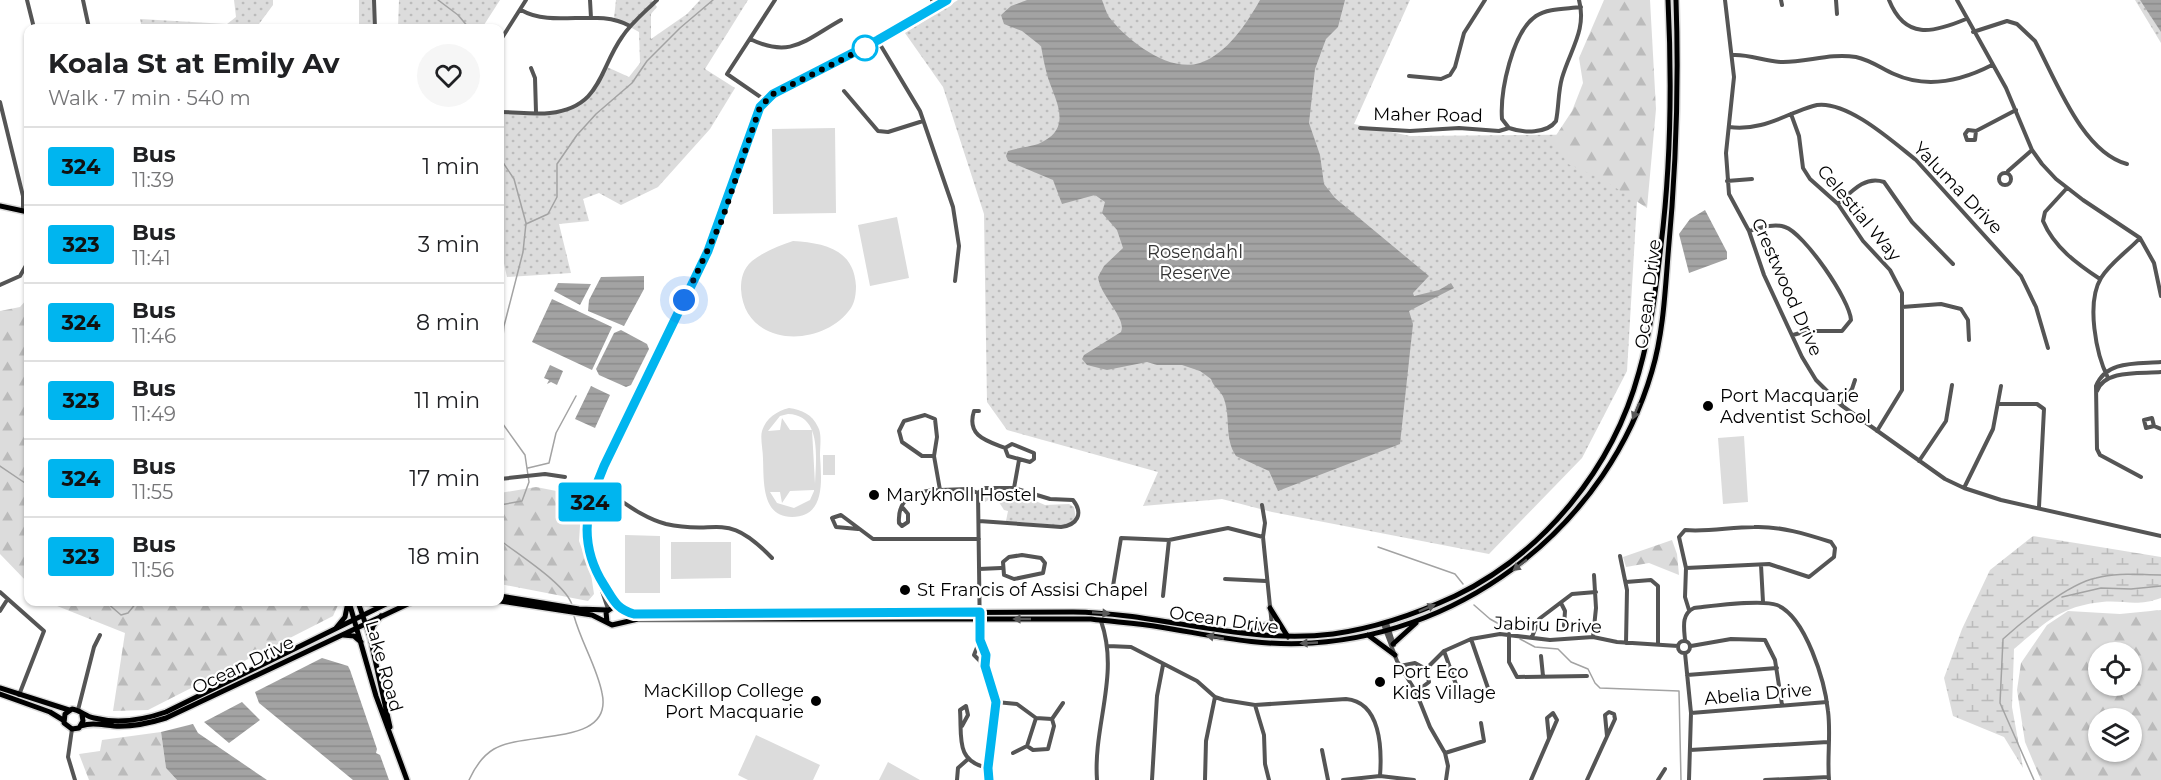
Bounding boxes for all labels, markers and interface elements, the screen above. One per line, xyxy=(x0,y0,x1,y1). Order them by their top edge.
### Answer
unlabelled marker xyxy=(852,35,878,61)
button: heart xyxy=(417,44,480,107)
text: Koala St at Emily Av xyxy=(48,46,340,80)
text: Walk · 7 min · 540 m xyxy=(48,86,251,110)
street label: Maher Road xyxy=(1373,103,1483,127)
street label: Yaluma Drive xyxy=(1909,137,2007,239)
text: Bus xyxy=(132,141,176,168)
text: 1 min xyxy=(422,153,480,180)
text: 324 xyxy=(62,154,100,179)
street label: Celestial Way xyxy=(1812,160,1906,266)
text: 11:39 xyxy=(132,168,174,192)
street label: Crestwood Drive xyxy=(1747,215,1827,360)
text: Bus xyxy=(132,219,176,246)
text: 3 min xyxy=(418,231,480,258)
text: 323 xyxy=(62,232,100,257)
street label: Ocean Drive xyxy=(1630,238,1666,350)
park label: Rosendahl Reserve xyxy=(1147,241,1243,284)
text: 11:41 xyxy=(132,246,171,270)
your location xyxy=(669,285,699,315)
text: Bus xyxy=(132,297,176,324)
text: 8 min xyxy=(416,309,480,336)
text: 324 xyxy=(62,310,100,335)
text: 11:46 xyxy=(132,324,176,348)
text: Bus xyxy=(132,375,176,402)
place label: Port Macquarie Adventist School xyxy=(1720,385,1871,428)
text: 11 min xyxy=(414,387,480,414)
text: 323 xyxy=(62,388,100,413)
marker: Port Macquarie Adventist School xyxy=(1701,399,1715,413)
text: 11:49 xyxy=(132,402,176,426)
one-way arrow xyxy=(1631,402,1641,420)
text: Bus xyxy=(132,453,176,480)
text: 17 min xyxy=(409,465,480,492)
text: 324 xyxy=(62,466,100,491)
text: 11:55 xyxy=(132,480,173,504)
line badge: 324 xyxy=(556,482,624,522)
place label: Maryknoll Hostel xyxy=(886,484,1037,506)
marker: Maryknoll Hostel xyxy=(867,488,881,502)
text: 324 xyxy=(571,490,609,515)
text: Bus xyxy=(132,531,176,558)
text: 18 min xyxy=(408,543,480,570)
text: 323 xyxy=(62,544,100,569)
text: 11:56 xyxy=(132,558,174,582)
one-way arrow xyxy=(1512,558,1528,571)
place label: St Francis of Assisi Chapel xyxy=(917,579,1148,601)
marker: St Francis of Assisi Chapel xyxy=(898,583,912,597)
street label: Ocean Drive xyxy=(1168,601,1280,639)
one-way arrow xyxy=(1418,604,1435,613)
one-way arrow xyxy=(1092,608,1111,617)
street label: Jabiru Drive xyxy=(1493,612,1602,638)
one-way arrow xyxy=(1012,614,1031,624)
street label: Lake Road xyxy=(360,618,408,714)
street label: Ocean Drive xyxy=(189,631,298,699)
one-way arrow xyxy=(1206,632,1225,641)
one-way arrow xyxy=(1300,639,1319,648)
map controls xyxy=(2088,642,2142,762)
button: locate xyxy=(2088,642,2142,696)
place label: Port Eco Kids Village xyxy=(1392,661,1496,704)
marker: Port Eco Kids Village xyxy=(1373,675,1387,689)
street label: Abelia Drive xyxy=(1703,678,1813,710)
place label: MacKillop College Port Macquarie xyxy=(643,680,804,723)
marker: MacKillop College Port Macquarie xyxy=(809,694,823,708)
button: layers xyxy=(2088,708,2142,762)

